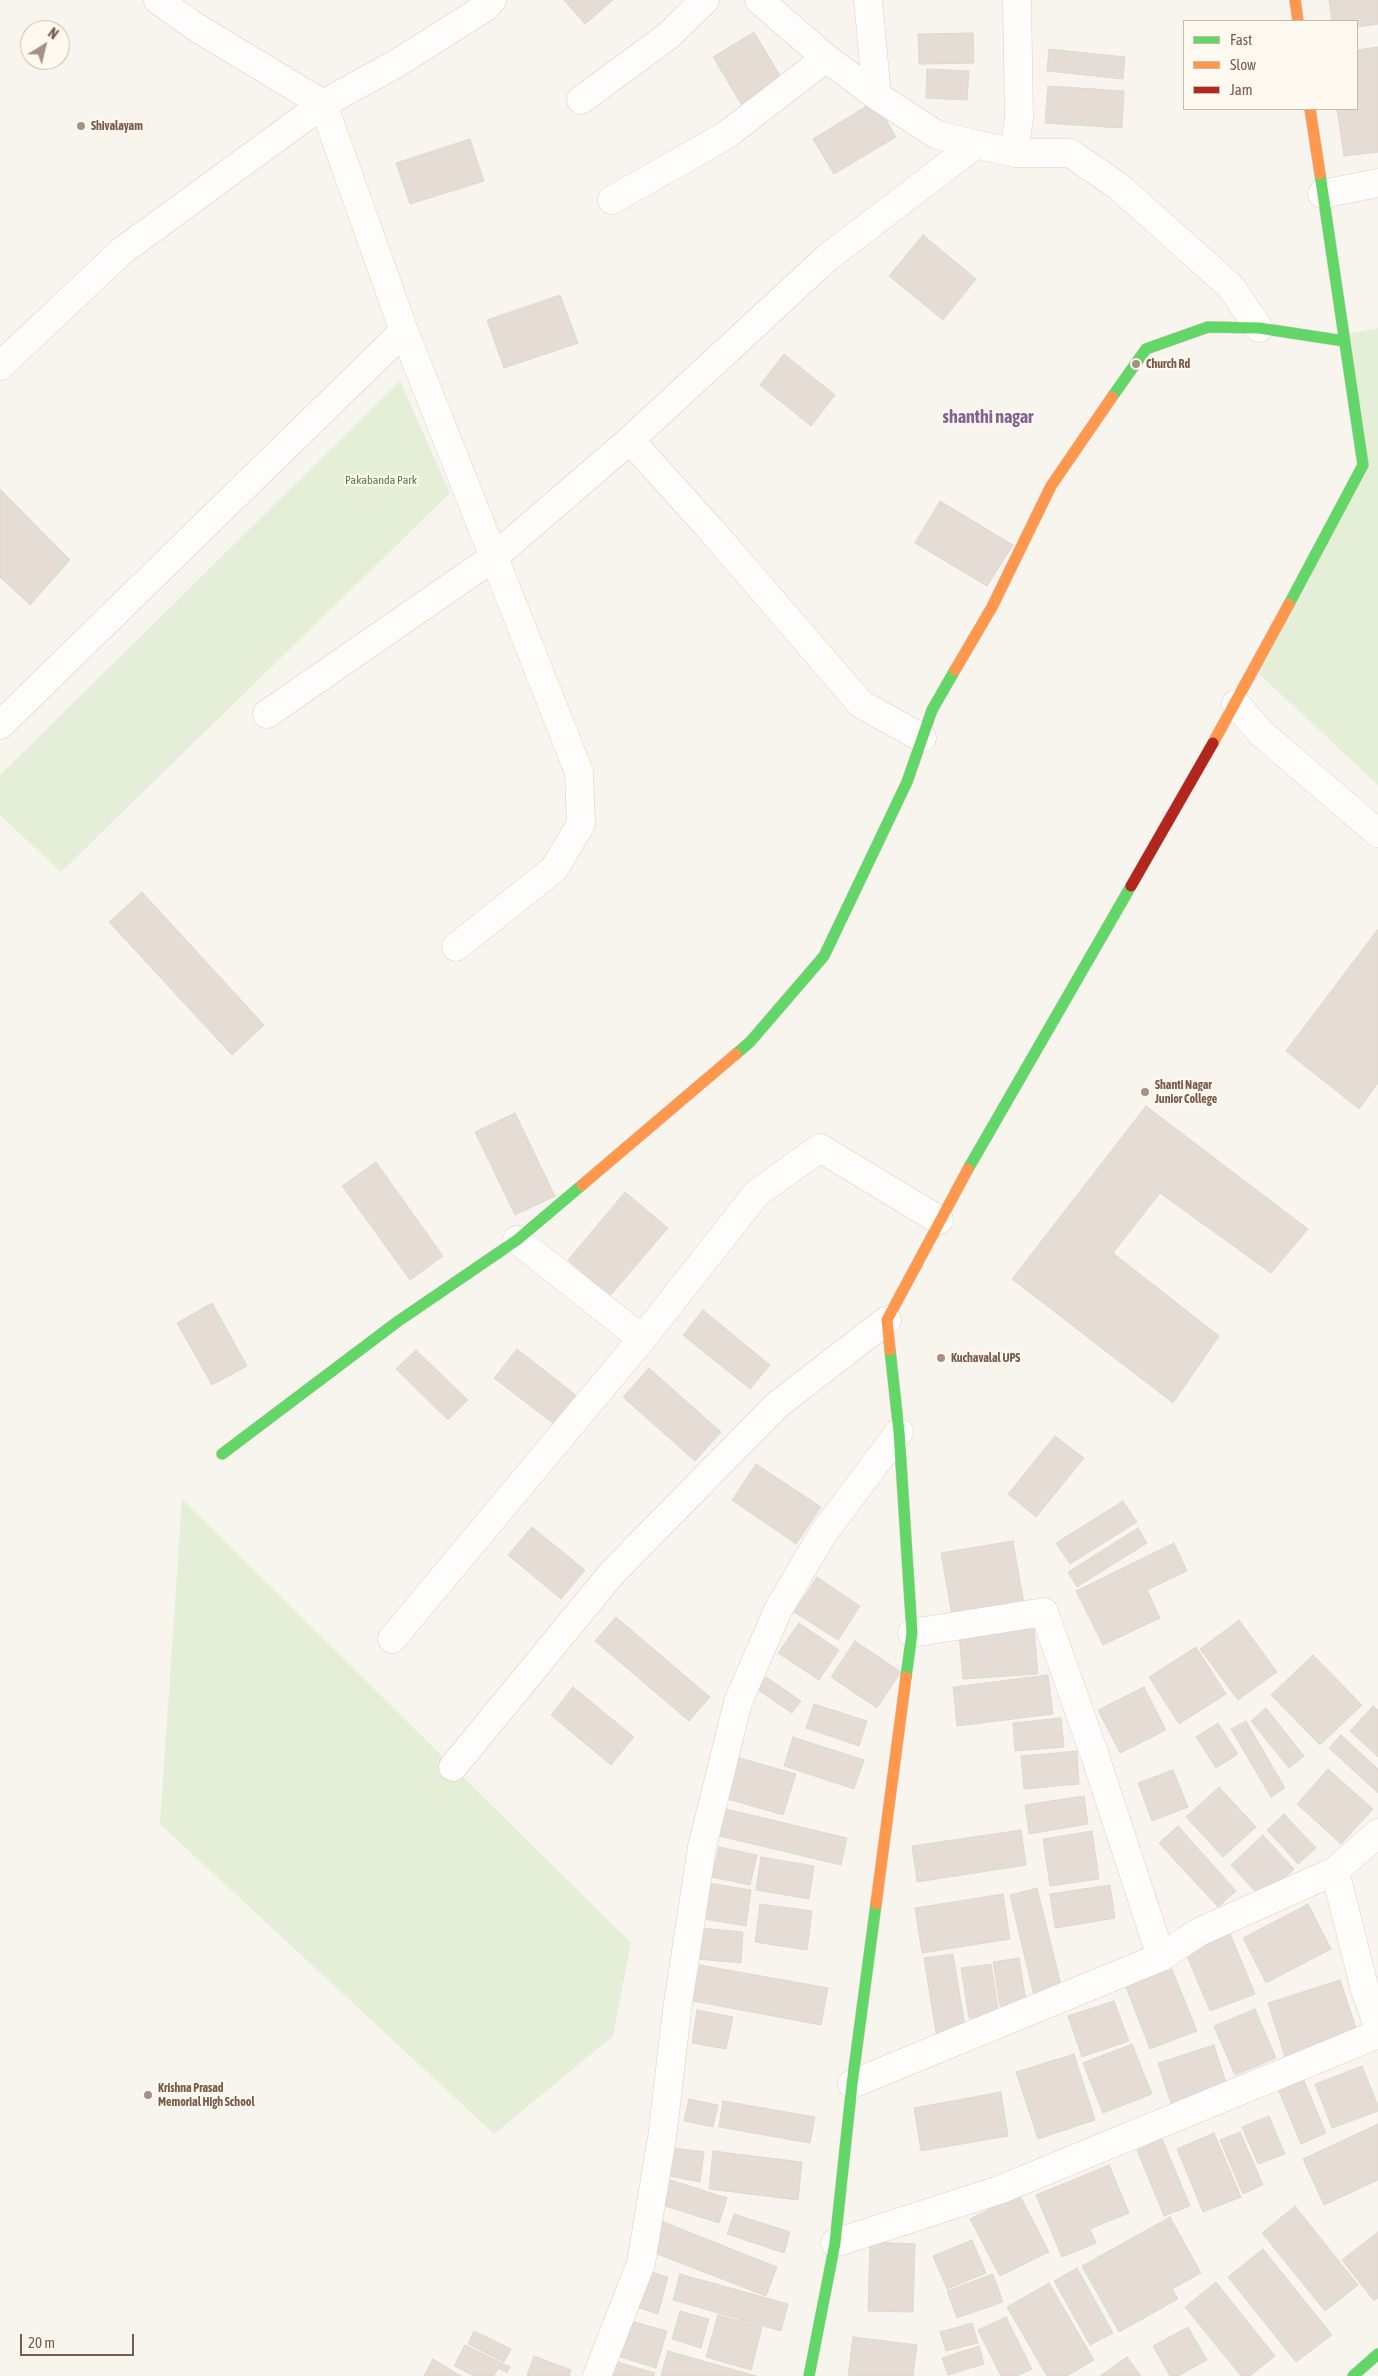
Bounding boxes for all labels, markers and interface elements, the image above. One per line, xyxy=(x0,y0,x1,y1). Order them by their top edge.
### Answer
north arrow xyxy=(20,20,70,70)
legend xyxy=(1183,20,1358,110)
text: N xyxy=(45,25,61,43)
text: Fast xyxy=(1230,31,1252,48)
text: Slow xyxy=(1230,56,1256,73)
text: Jam xyxy=(1230,81,1253,98)
place label: Shivalayam xyxy=(91,119,143,133)
marker: Shivalayam xyxy=(75,120,87,132)
place label: Church Rd xyxy=(1146,357,1190,371)
marker: Church Rd xyxy=(1130,358,1142,370)
district label: shanthi nagar xyxy=(943,406,1033,428)
park label: Pakabanda Park xyxy=(345,473,417,487)
place label: Shanti Nagar Junior College xyxy=(1155,1078,1217,1106)
marker: Shanti Nagar Junior College xyxy=(1139,1086,1151,1098)
place label: Kuchavalal UPS xyxy=(951,1351,1020,1365)
marker: Kuchavalal UPS xyxy=(935,1352,947,1364)
place label: Krishna Prasad Memorial High School xyxy=(158,2081,255,2109)
marker: Krishna Prasad Memorial High School xyxy=(142,2089,154,2101)
scale bar xyxy=(22,2324,136,2356)
text: 20 m xyxy=(28,2334,55,2351)

